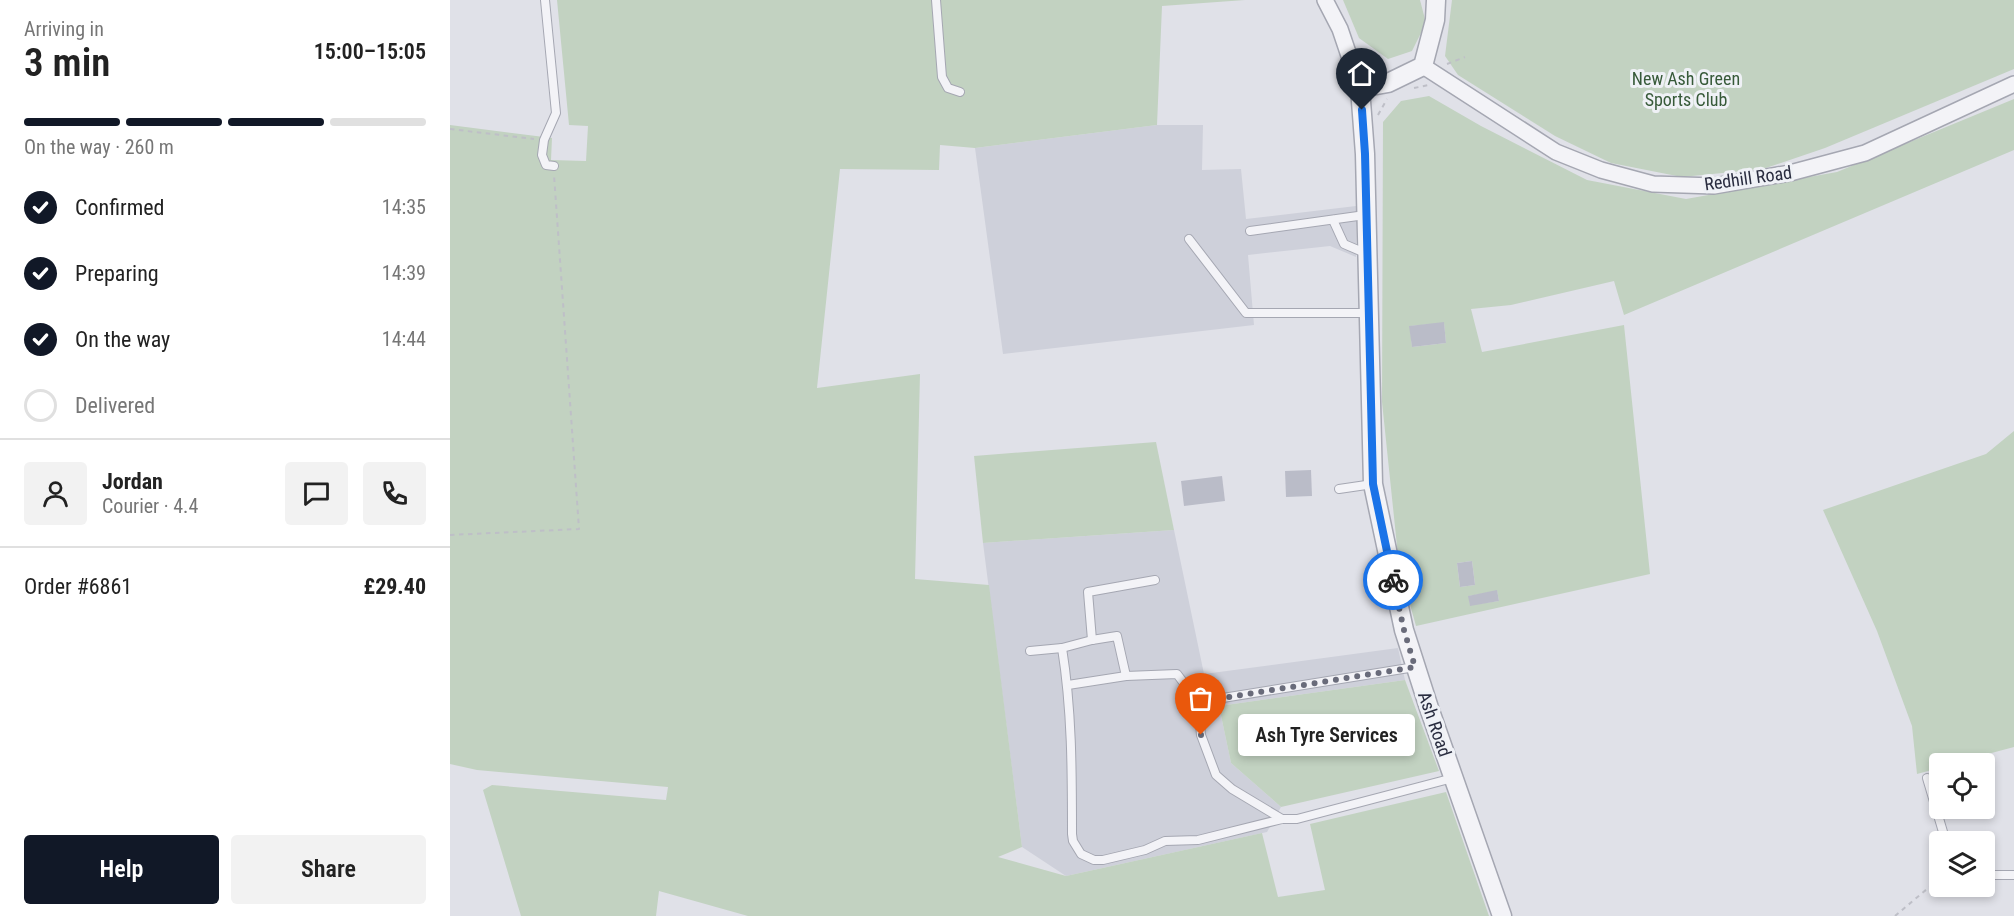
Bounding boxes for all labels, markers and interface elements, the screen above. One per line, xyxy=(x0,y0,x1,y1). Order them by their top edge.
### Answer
text: Arriving in xyxy=(24,17,104,41)
text: 15:00–15:05 xyxy=(314,39,426,64)
text: 3 min xyxy=(24,40,110,86)
pin xyxy=(1336,48,1387,110)
icon: home xyxy=(1345,57,1378,90)
park label: New Ash Green Sports Club xyxy=(1632,68,1740,110)
text: On the way · 260 m xyxy=(24,135,174,159)
street label: Redhill Road xyxy=(1703,161,1793,195)
icon: check xyxy=(24,191,57,224)
text: Confirmed xyxy=(75,195,164,220)
text: 14:35 xyxy=(382,195,426,219)
icon: check xyxy=(24,257,57,290)
text: Preparing xyxy=(75,261,159,286)
text: 14:39 xyxy=(382,261,426,285)
icon: check xyxy=(24,323,57,356)
text: On the way xyxy=(75,327,170,352)
text: 14:44 xyxy=(382,327,426,351)
text: Delivered xyxy=(75,393,155,418)
button: person xyxy=(24,462,87,525)
button: chat xyxy=(285,462,348,525)
button: phone xyxy=(363,462,426,525)
text: Jordan xyxy=(102,469,163,494)
text: Courier · 4.4 xyxy=(102,494,198,518)
courier xyxy=(1363,550,1423,610)
icon: bike xyxy=(1377,564,1410,597)
text: Order #6861 xyxy=(24,574,132,599)
text: £29.40 xyxy=(364,574,426,599)
pin xyxy=(1175,673,1226,735)
icon: bag xyxy=(1184,682,1217,715)
street label: Ash Road xyxy=(1414,689,1456,759)
callout: Ash Tyre Services xyxy=(1237,714,1414,756)
text: Ash Tyre Services xyxy=(1255,723,1398,747)
map controls xyxy=(1929,753,1995,897)
button: locate xyxy=(1929,753,1995,819)
button: layers xyxy=(1929,831,1995,897)
button: Help xyxy=(24,835,219,904)
button: Share xyxy=(231,835,426,904)

